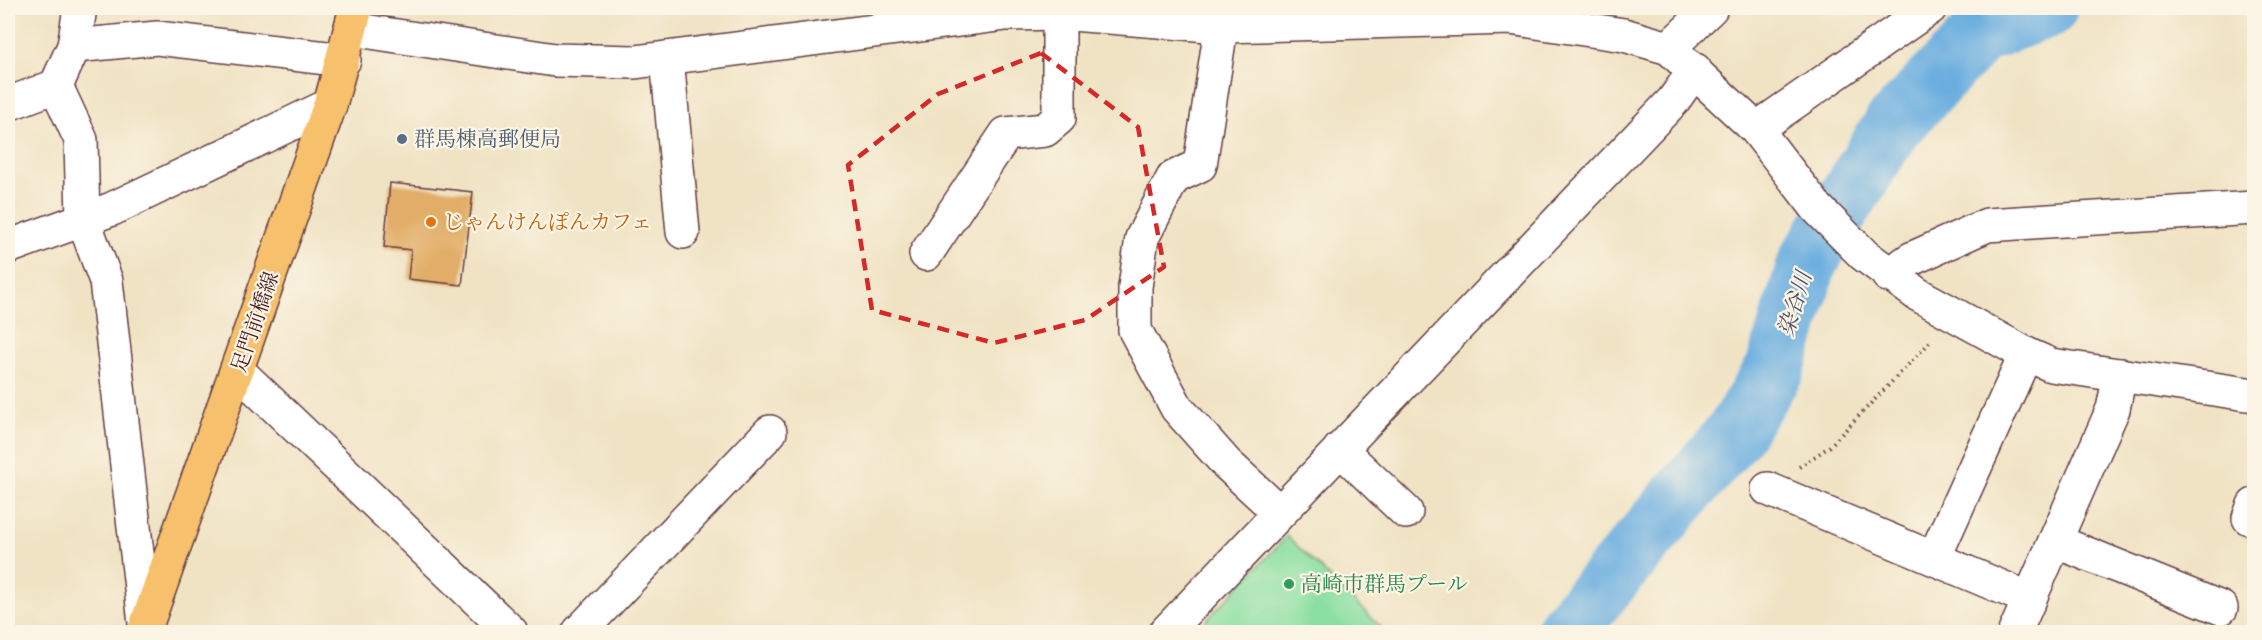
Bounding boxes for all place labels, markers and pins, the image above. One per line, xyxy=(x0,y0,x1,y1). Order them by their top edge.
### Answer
place label: 群馬棟高郵便局 xyxy=(414,127,561,151)
marker: 群馬棟高郵便局 xyxy=(395,132,409,146)
place label: じゃんけんぽんカフェ xyxy=(443,210,652,234)
marker: じゃんけんぽんカフェ xyxy=(424,215,438,229)
place label: 高崎市群馬プール xyxy=(1301,572,1468,596)
marker: 高崎市群馬プール xyxy=(1282,577,1296,591)

